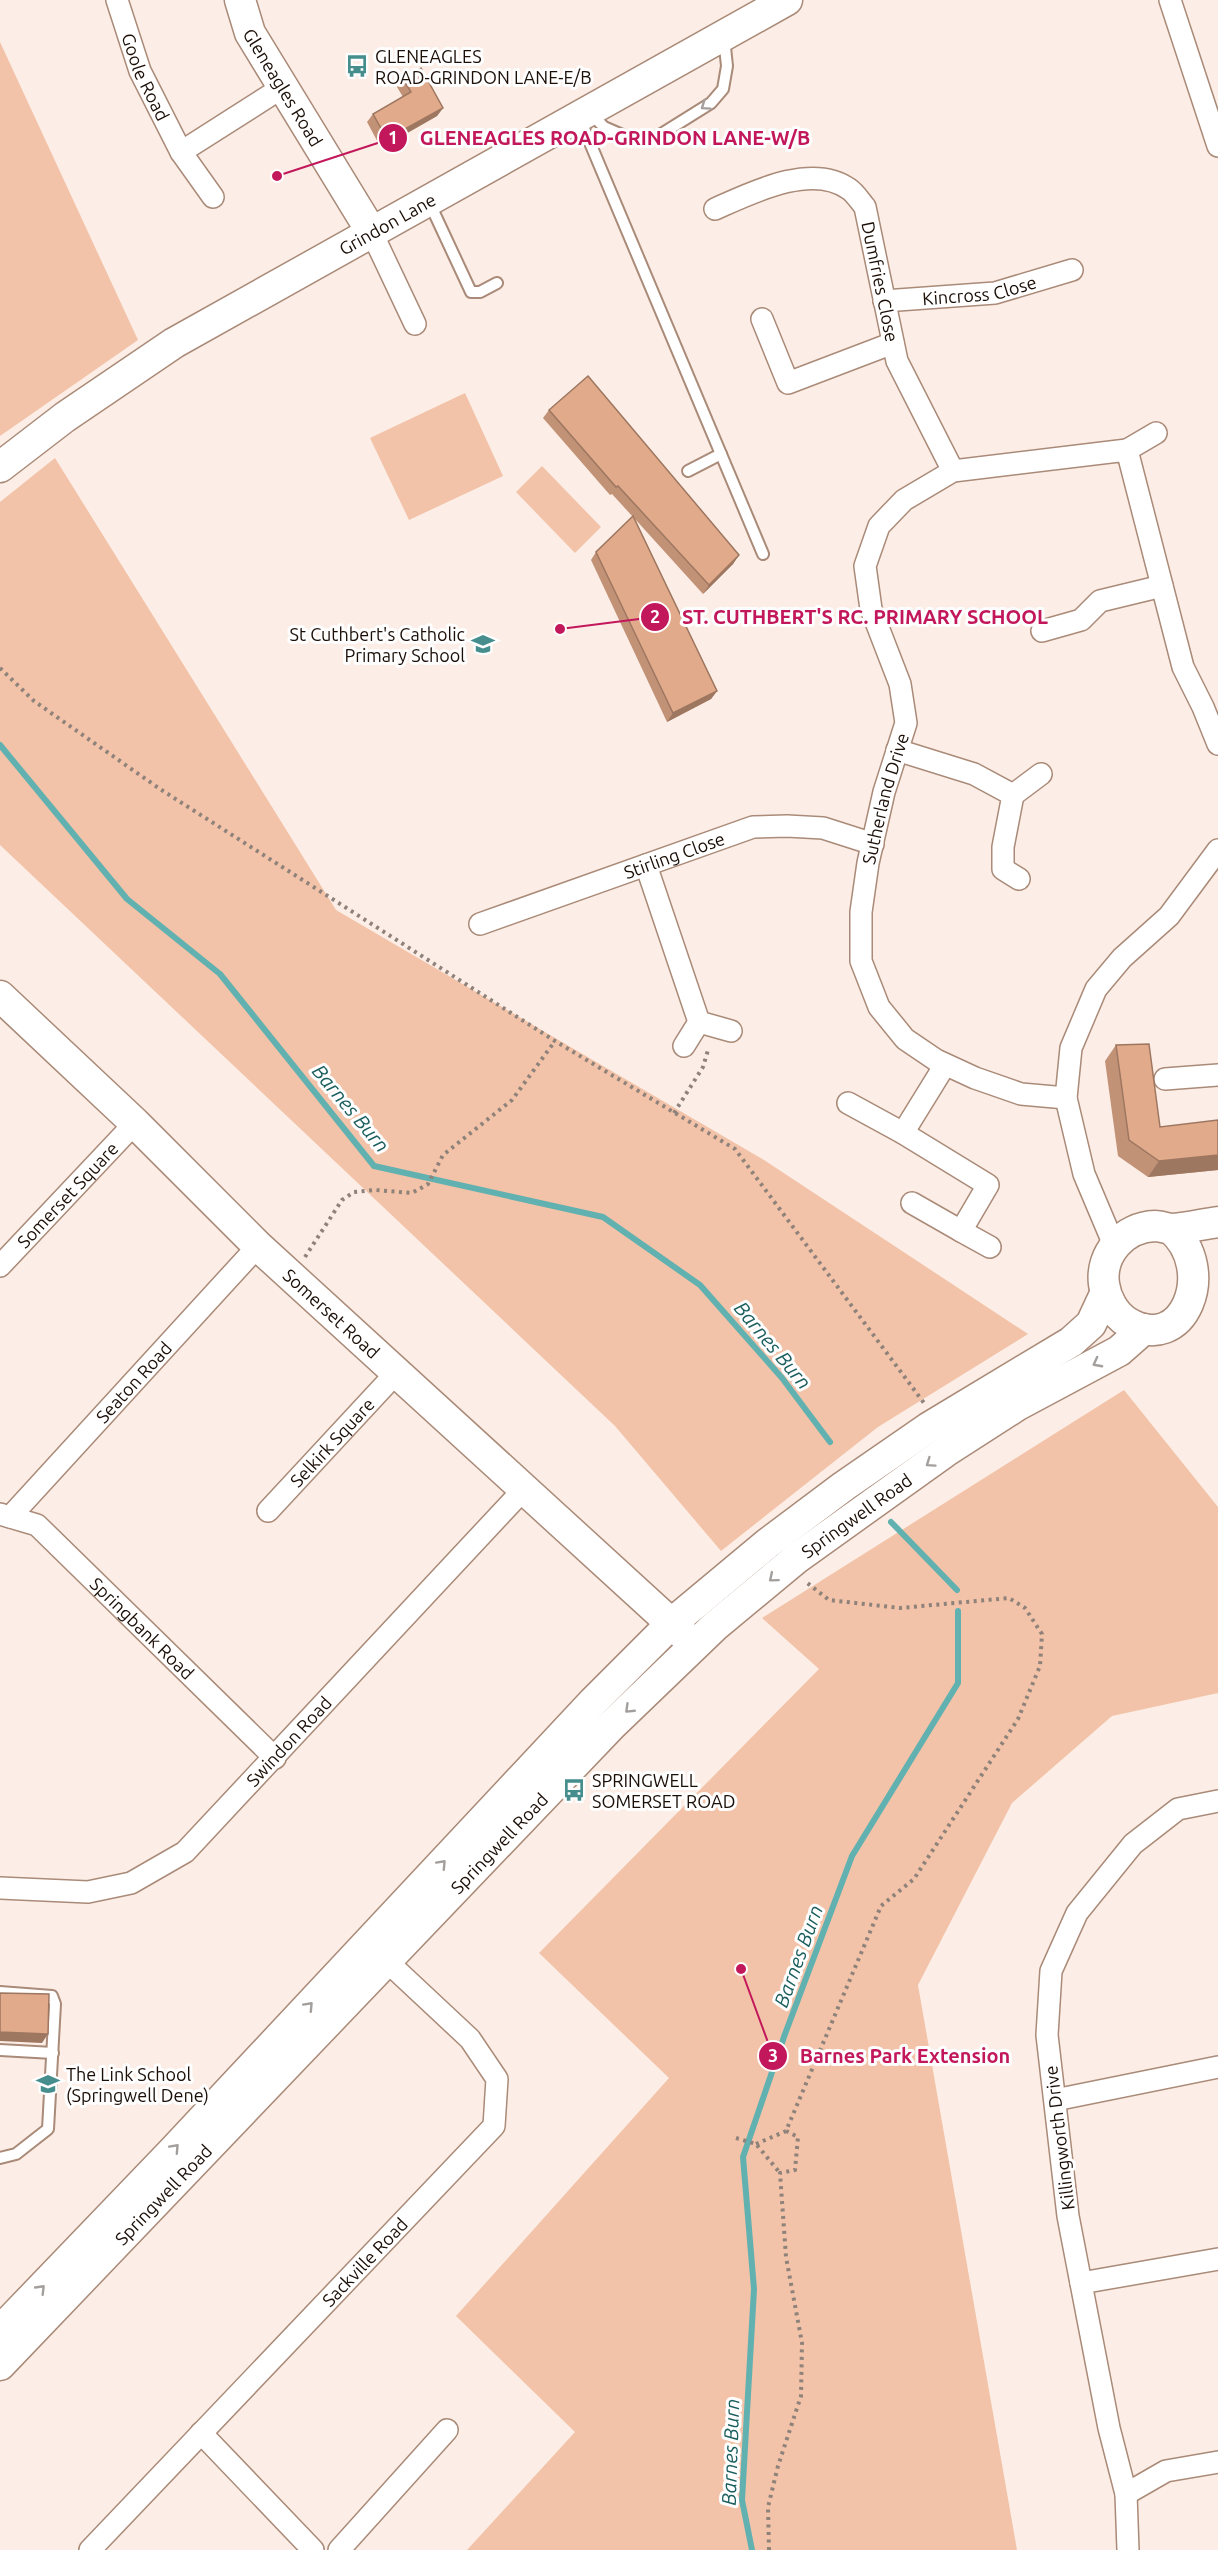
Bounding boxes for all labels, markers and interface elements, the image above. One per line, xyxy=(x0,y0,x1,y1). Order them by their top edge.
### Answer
street label: Gleneagles Road xyxy=(240,25,327,150)
street label: Goole Road xyxy=(118,31,173,124)
place label: GLENEAGLES ROAD-GRINDON LANE-E/B xyxy=(375,46,592,87)
bus stop icon: GLENEAGLES ROAD-GRINDON LANE-E/B xyxy=(344,53,370,79)
one-way arrow xyxy=(701,99,712,110)
callout: GLENEAGLES ROAD-GRINDON LANE-W/B xyxy=(378,119,822,157)
text: GLENEAGLES ROAD-GRINDON LANE-W/B xyxy=(420,126,810,149)
text: 1 xyxy=(388,127,398,147)
street label: Grindon Lane xyxy=(335,189,439,259)
street label: Dumfries Close xyxy=(858,220,903,344)
street label: Kincross Close xyxy=(921,271,1039,308)
callout: ST. CUTHBERT'S RC. PRIMARY SCHOOL xyxy=(640,598,1060,636)
text: ST. CUTHBERT'S RC. PRIMARY SCHOOL xyxy=(682,605,1048,628)
text: 2 xyxy=(650,606,660,626)
place label: St Cuthbert's Catholic Primary School xyxy=(290,624,465,665)
school or university icon: St Cuthbert's Catholic Primary School xyxy=(470,631,496,657)
street label: Sutherland Drive xyxy=(858,730,912,866)
street label: Stirling Close xyxy=(621,828,727,882)
water label: Barnes Burn xyxy=(308,1060,394,1156)
street label: Somerset Square xyxy=(13,1138,122,1252)
street label: Somerset Road xyxy=(280,1264,384,1362)
water label: Barnes Burn xyxy=(730,1297,816,1393)
street label: Seaton Road xyxy=(92,1338,175,1426)
one-way arrow xyxy=(1093,1356,1103,1367)
street label: Selkirk Square xyxy=(286,1394,378,1491)
one-way arrow xyxy=(925,1456,936,1467)
street label: Springwell Road xyxy=(797,1469,915,1562)
one-way arrow xyxy=(769,1571,780,1582)
street label: Springbank Road xyxy=(87,1573,198,1683)
street label: Swindon Road xyxy=(242,1692,335,1790)
one-way arrow xyxy=(625,1702,636,1713)
place label: SPRINGWELL SOMERSET ROAD xyxy=(592,1770,735,1811)
bus stop icon: SPRINGWELL SOMERSET ROAD xyxy=(561,1777,587,1803)
street label: Springwell Road xyxy=(447,1789,551,1897)
one-way arrow xyxy=(435,1860,446,1870)
water label: Barnes Burn xyxy=(769,1902,827,2010)
one-way arrow xyxy=(302,2003,313,2013)
callout: Barnes Park Extension xyxy=(758,2037,1022,2075)
text: Barnes Park Extension xyxy=(800,2044,1010,2067)
text: 3 xyxy=(768,2045,778,2065)
place label: The Link School (Springwell Dene) xyxy=(66,2064,209,2106)
street label: Killingworth Drive xyxy=(1040,2065,1078,2211)
school or university icon: The Link School (Springwell Dene) xyxy=(35,2071,61,2097)
street label: Springwell Road xyxy=(111,2140,216,2249)
one-way arrow xyxy=(168,2145,179,2156)
street label: Sackville Road xyxy=(318,2214,411,2310)
one-way arrow xyxy=(33,2286,44,2297)
water label: Barnes Burn xyxy=(717,2398,743,2506)

